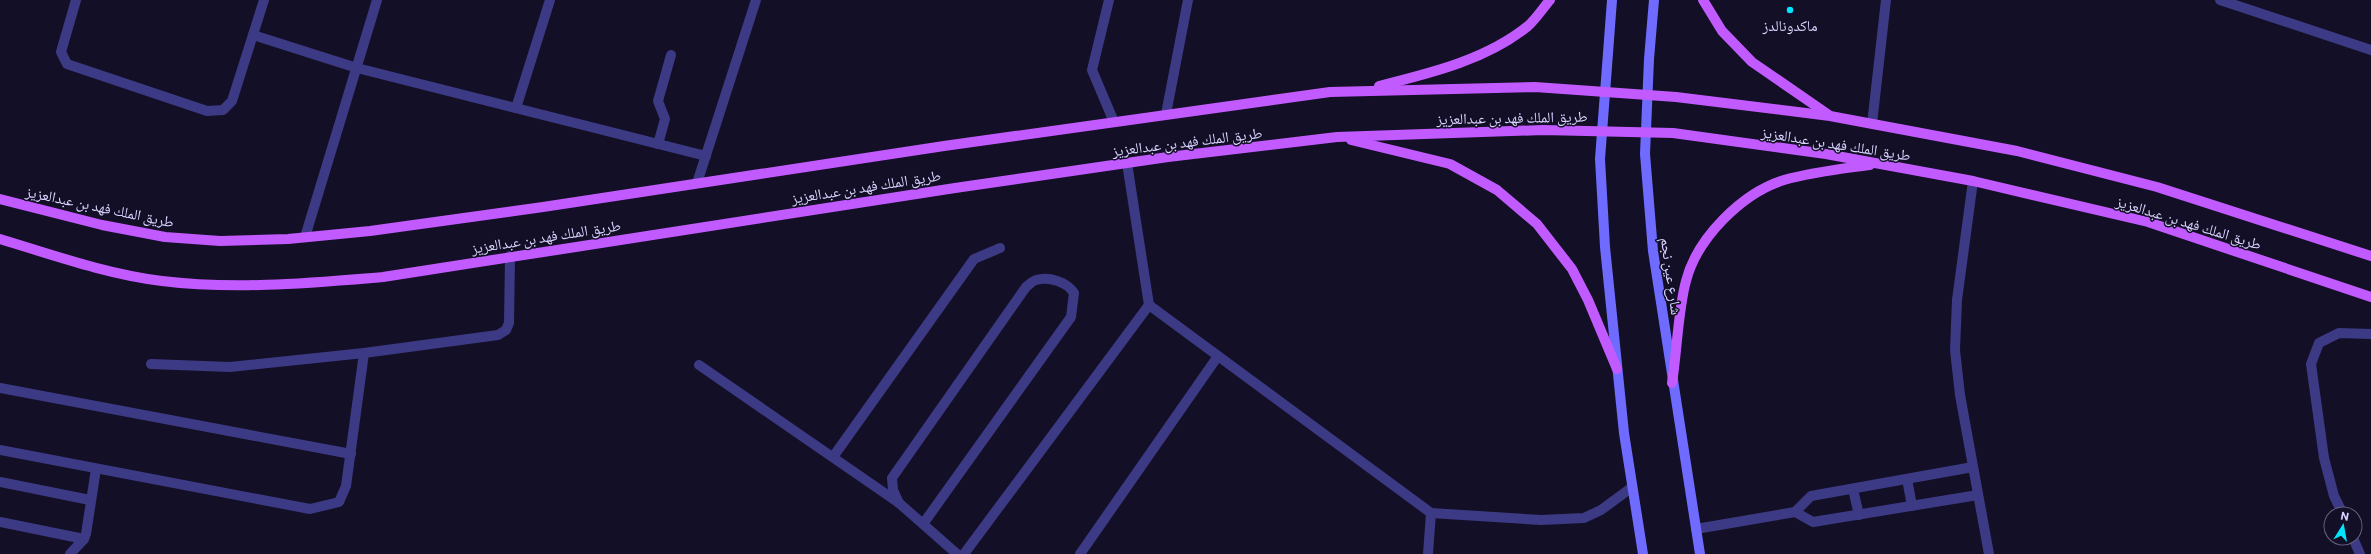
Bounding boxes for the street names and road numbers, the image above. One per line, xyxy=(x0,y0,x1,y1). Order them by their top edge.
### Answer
street label: طريق الملك فهد بن عبدالعزيز xyxy=(1435,107,1588,129)
street label: طريق الملك فهد بن عبدالعزيز xyxy=(1759,122,1912,166)
street label: طريق الملك فهد بن عبدالعزيز xyxy=(1110,123,1263,161)
street label: طريق الملك فهد بن عبدالعزيز xyxy=(789,165,942,209)
street label: طريق الملك فهد بن عبدالعزيز xyxy=(23,181,176,232)
street label: طريق الملك فهد بن عبدالعزيز xyxy=(2113,191,2264,255)
street label: طريق الملك فهد بن عبدالعزيز xyxy=(469,215,622,259)
street label: شارع عين نجم xyxy=(1656,236,1686,316)

